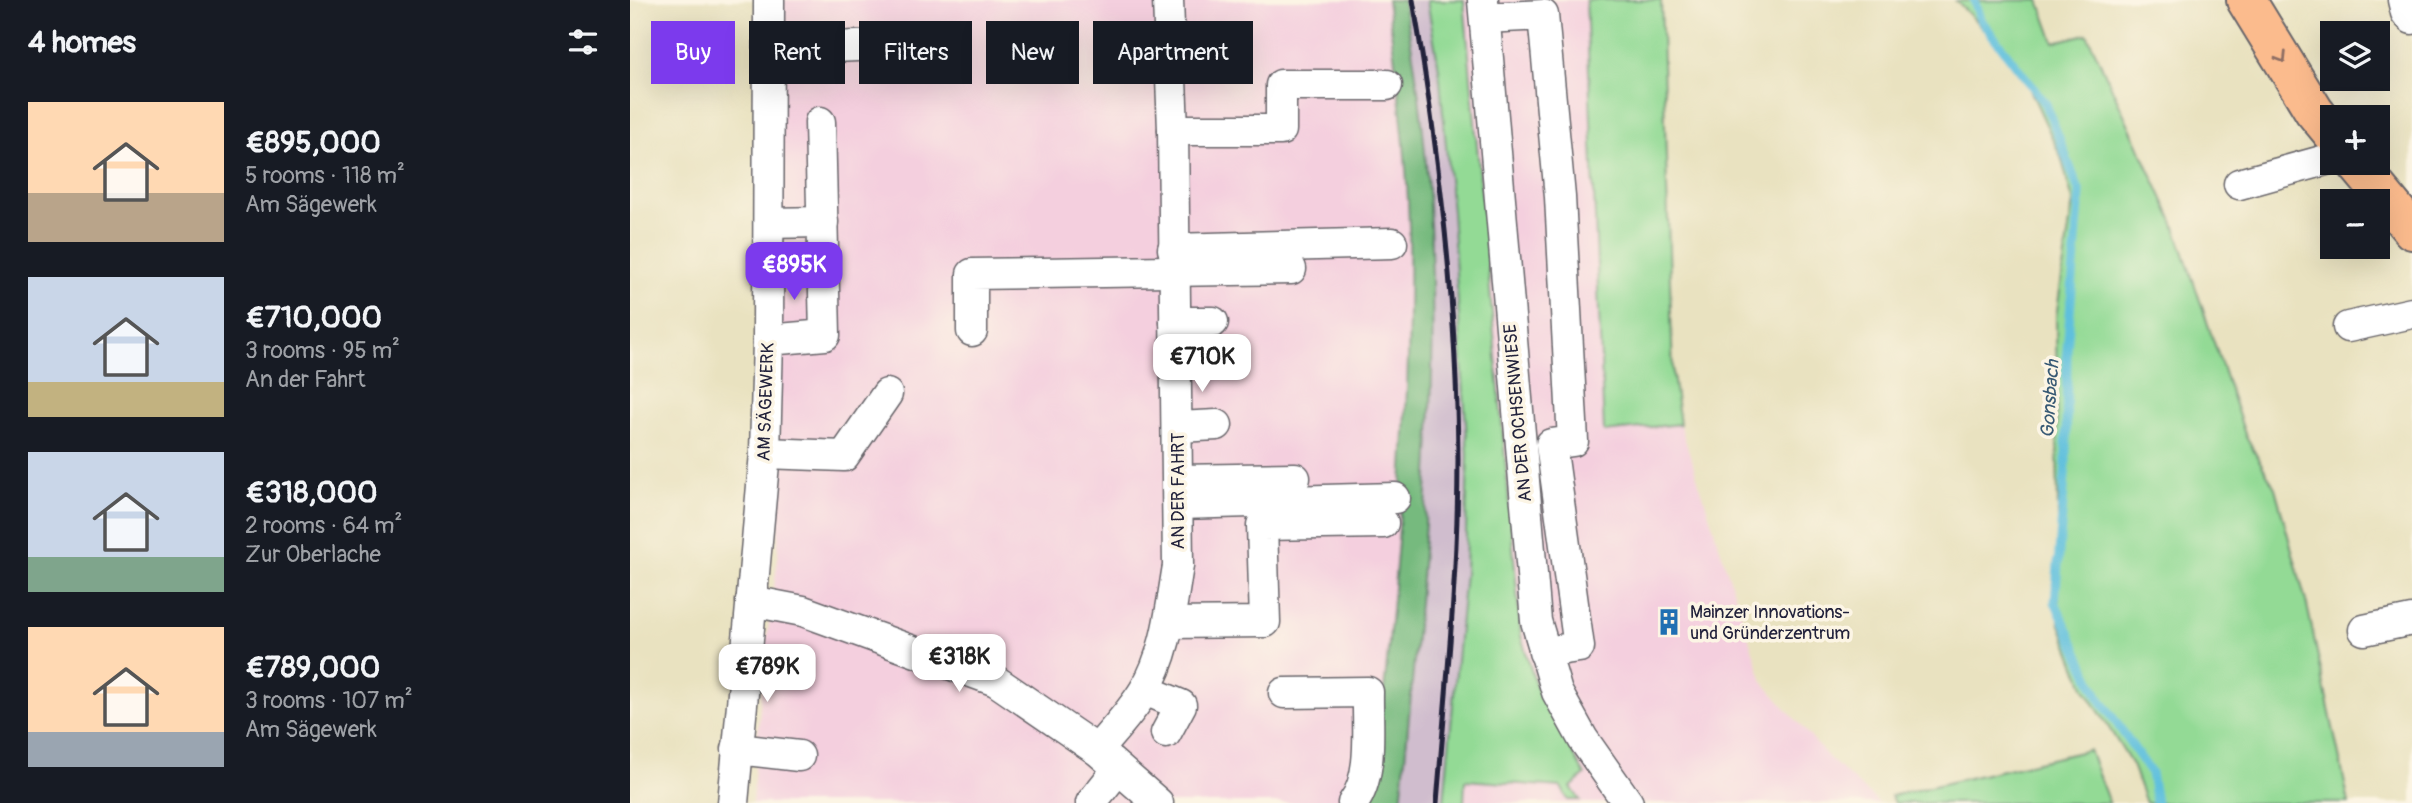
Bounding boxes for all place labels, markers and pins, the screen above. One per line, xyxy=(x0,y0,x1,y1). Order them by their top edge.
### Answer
pin: €895K xyxy=(745,243,843,302)
pin: €710K xyxy=(1153,334,1251,394)
place label: Mainzer Innovations- und Gründerzentrum xyxy=(1690,601,1850,645)
building icon: Mainzer Innovations- und Gründerzentrum xyxy=(1654,607,1684,637)
pin: €318K xyxy=(910,634,1008,694)
pin: €789K xyxy=(718,644,816,704)

